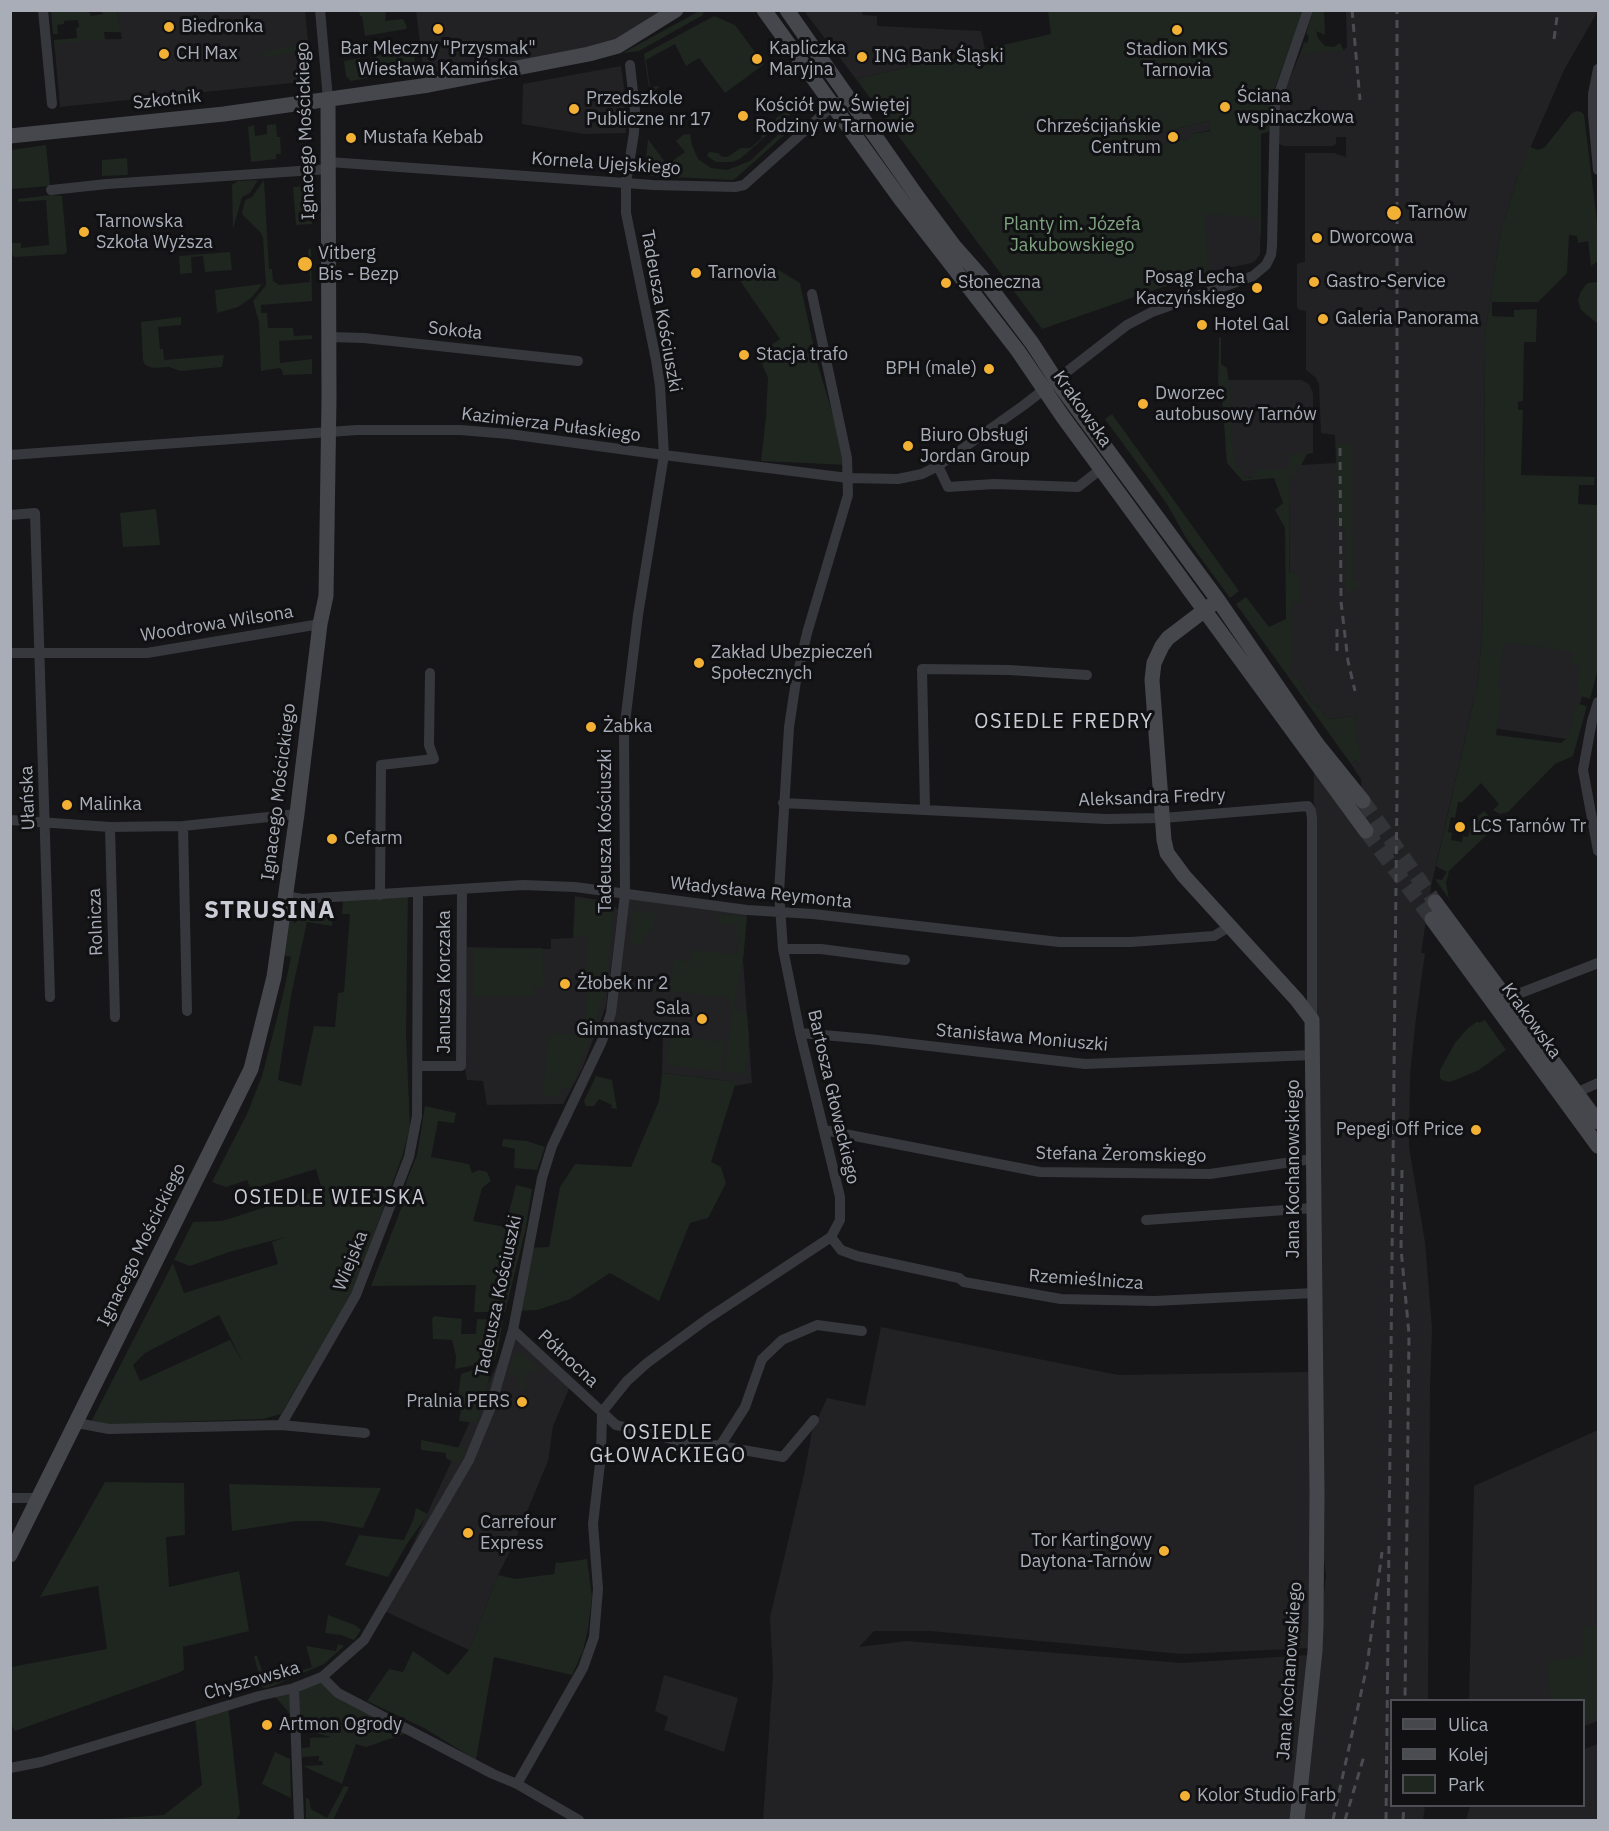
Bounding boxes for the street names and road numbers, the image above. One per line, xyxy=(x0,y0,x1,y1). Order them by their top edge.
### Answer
street label: Ignacego Mościckiego xyxy=(292,41,320,221)
street label: Szkotnik xyxy=(132,86,202,114)
street label: Kornela Ujejskiego xyxy=(531,148,681,180)
street label: Tadeusza Kościuszki xyxy=(636,228,686,394)
street label: Sokoła xyxy=(427,317,483,345)
street label: Krakowska xyxy=(1048,367,1116,451)
street label: Kazimierza Pułaskiego xyxy=(460,403,642,447)
street label: Woodrowa Wilsona xyxy=(139,601,295,647)
street label: Ignacego Mościckiego xyxy=(257,702,301,882)
street label: Tadeusza Kościuszki xyxy=(595,749,617,913)
street label: Ułańska xyxy=(16,765,40,831)
street label: Aleksandra Fredry xyxy=(1078,785,1226,811)
street label: Władysława Reymonta xyxy=(669,873,853,913)
street label: Rolnicza xyxy=(84,888,108,956)
street label: Janusza Korczaka xyxy=(434,910,456,1054)
street label: Krakowska xyxy=(1496,979,1566,1063)
street label: Bartosza Głowackiego xyxy=(802,1008,864,1186)
street label: Stanisława Moniuszki xyxy=(935,1020,1109,1056)
street label: Jana Kochanowskiego xyxy=(1283,1080,1305,1258)
street label: Stefana Żeromskiego xyxy=(1035,1143,1207,1167)
street label: Ignacego Mościckiego xyxy=(93,1160,191,1330)
street label: Tadeusza Kościuszki xyxy=(471,1213,527,1379)
street label: Wiejska xyxy=(329,1228,373,1294)
street label: Rzemieślnicza xyxy=(1028,1265,1144,1295)
street label: Północna xyxy=(533,1326,603,1392)
street label: Jana Kochanowskiego xyxy=(1273,1581,1307,1761)
street label: Chyszowska xyxy=(202,1657,302,1705)

